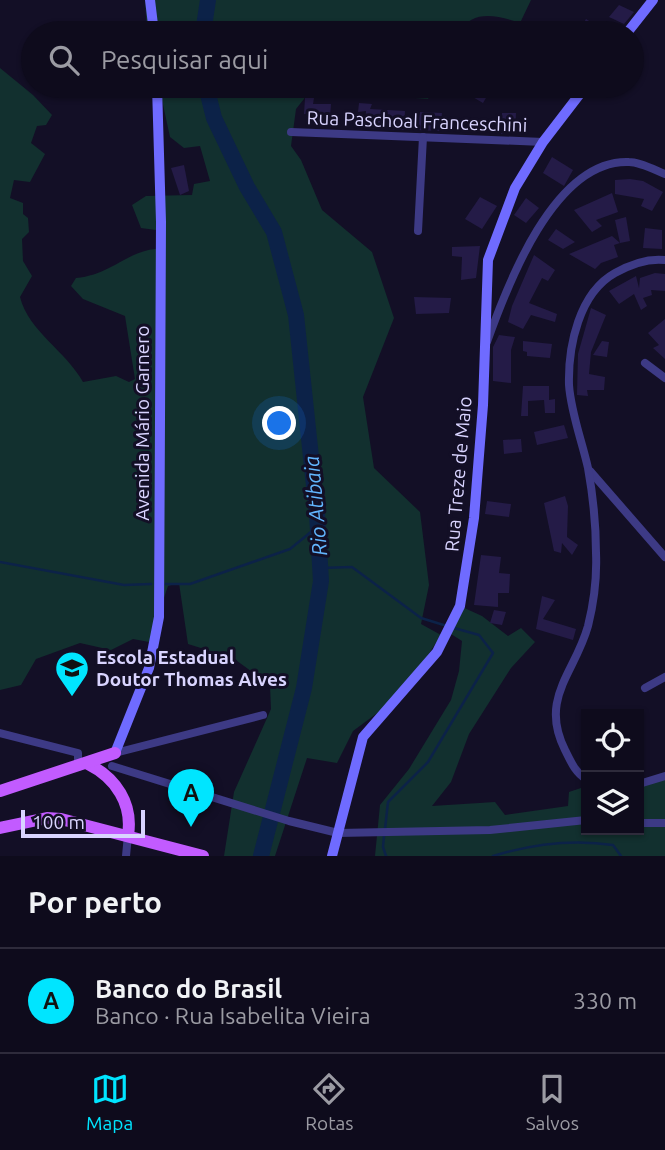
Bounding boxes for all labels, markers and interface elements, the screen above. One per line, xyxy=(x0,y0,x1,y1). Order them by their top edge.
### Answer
search box xyxy=(21,21,644,98)
icon: search xyxy=(45,41,83,79)
text: Pesquisar aqui xyxy=(101,45,268,74)
street label: Rua Paschoal Franceschini xyxy=(306,106,528,136)
street label: Avenida Mário Garnero xyxy=(131,325,153,521)
street label: Rua Treze de Maio xyxy=(440,395,476,553)
your location xyxy=(262,406,296,440)
water label: Rio Atibaia xyxy=(299,455,331,557)
place label: Escola Estadual Doutor Thomas Alves xyxy=(96,646,287,690)
school or university icon: Escola Estadual Doutor Thomas Alves xyxy=(53,649,91,698)
map controls xyxy=(581,709,644,835)
button: locate xyxy=(581,709,644,772)
pin: A xyxy=(168,769,214,827)
button: layers xyxy=(581,772,644,835)
scale bar xyxy=(21,807,145,839)
text: 100 m xyxy=(32,811,85,833)
text: Por perto xyxy=(28,885,162,919)
text: Banco do Brasil xyxy=(95,974,282,1003)
text: A xyxy=(43,988,59,1013)
text: 330 m xyxy=(573,988,637,1013)
text: Banco · Rua Isabelita Vieira xyxy=(95,1003,371,1028)
tab: Mapa xyxy=(86,1070,133,1134)
tab: Rotas xyxy=(305,1070,354,1134)
tab: Salvos xyxy=(526,1070,579,1134)

